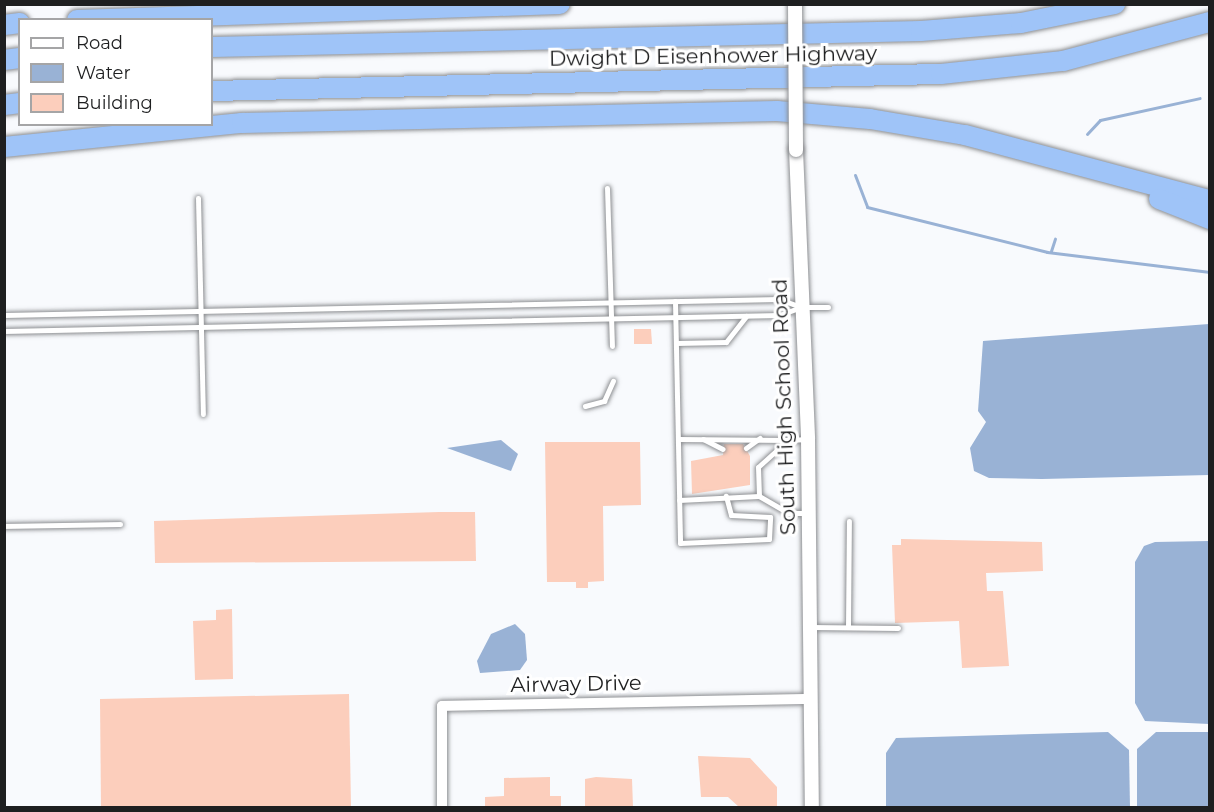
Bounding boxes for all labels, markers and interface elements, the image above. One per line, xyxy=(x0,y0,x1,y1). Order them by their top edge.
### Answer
legend xyxy=(18,18,213,126)
text: Road xyxy=(76,32,123,54)
street label: Dwight D Eisenhower Highway xyxy=(549,41,877,71)
text: Water xyxy=(76,62,131,84)
text: Building xyxy=(76,92,153,114)
street label: South High School Road xyxy=(767,278,801,536)
street label: Airway Drive xyxy=(510,670,642,698)

